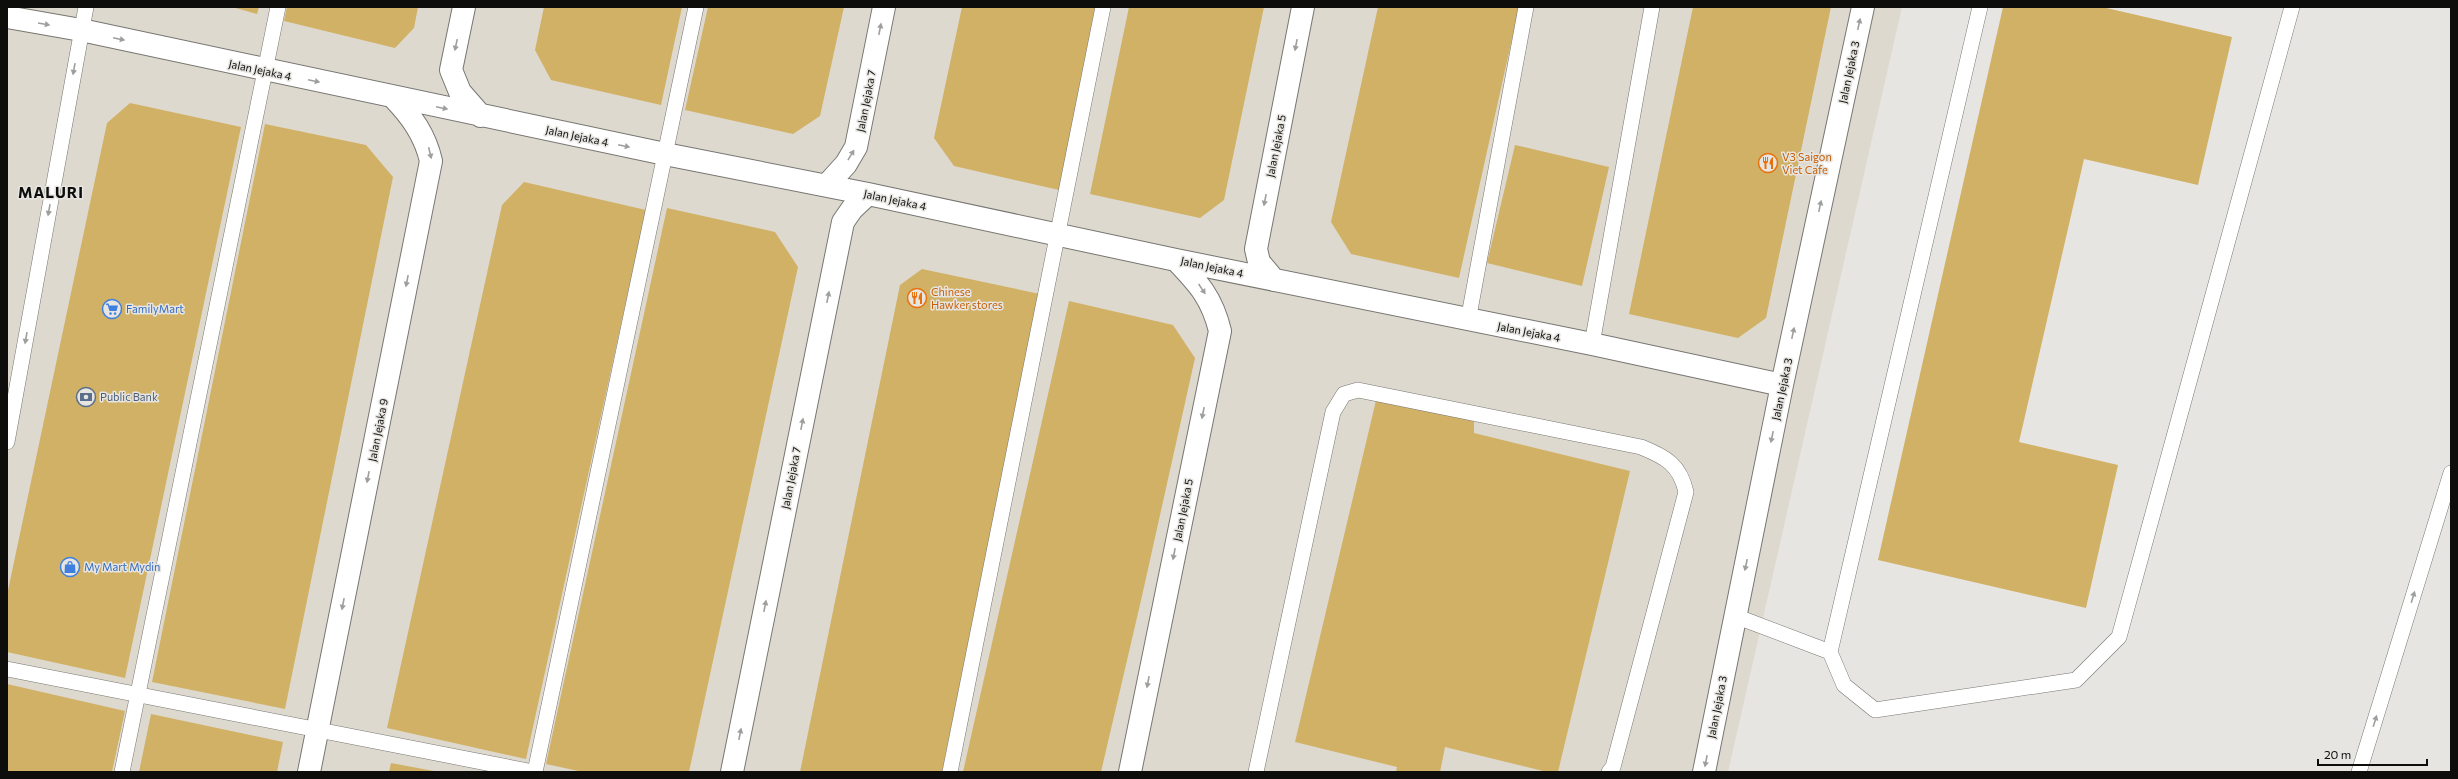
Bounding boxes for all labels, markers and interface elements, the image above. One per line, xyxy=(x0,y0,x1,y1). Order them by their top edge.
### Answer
one-way arrow xyxy=(1856,18,1862,30)
one-way arrow xyxy=(38,21,50,27)
one-way arrow xyxy=(877,23,883,35)
one-way arrow xyxy=(113,36,125,42)
one-way arrow xyxy=(453,39,459,51)
one-way arrow xyxy=(1293,39,1299,51)
street label: Jalan Jejaka 3 xyxy=(1836,39,1862,105)
street label: Jalan Jejaka 4 xyxy=(227,57,293,84)
one-way arrow xyxy=(71,62,77,75)
street label: Jalan Jejaka 7 xyxy=(853,69,879,133)
one-way arrow xyxy=(308,78,321,84)
one-way arrow xyxy=(435,105,448,111)
street label: Jalan Jejaka 5 xyxy=(1263,113,1289,179)
street label: Jalan Jejaka 4 xyxy=(544,123,610,150)
one-way arrow xyxy=(618,143,630,149)
one-way arrow xyxy=(427,147,433,159)
one-way arrow xyxy=(848,149,855,161)
place label: V3 Saigon Viet Cafe xyxy=(1782,150,1832,176)
restaurant icon: V3 Saigon Viet Cafe xyxy=(1757,152,1779,174)
district label: MALURI xyxy=(18,183,84,201)
street label: Jalan Jejaka 4 xyxy=(862,187,928,214)
one-way arrow xyxy=(1262,194,1268,206)
one-way arrow xyxy=(1818,200,1824,212)
one-way arrow xyxy=(45,204,51,216)
street label: Jalan Jejaka 4 xyxy=(1179,254,1245,281)
one-way arrow xyxy=(404,275,410,287)
one-way arrow xyxy=(1198,284,1206,295)
place label: Chinese Hawker stores xyxy=(931,285,1003,311)
restaurant icon: Chinese Hawker stores xyxy=(906,287,928,309)
one-way arrow xyxy=(825,290,831,303)
supermarket icon: FamilyMart xyxy=(101,298,123,320)
place label: FamilyMart xyxy=(126,302,184,315)
street label: Jalan Jejaka 4 xyxy=(1496,319,1562,345)
one-way arrow xyxy=(1791,327,1797,340)
one-way arrow xyxy=(22,332,28,344)
street label: Jalan Jejaka 3 xyxy=(1769,356,1795,422)
bank icon: Public Bank xyxy=(75,386,97,408)
place label: Public Bank xyxy=(100,390,158,403)
street label: Jalan Jejaka 9 xyxy=(365,397,391,463)
one-way arrow xyxy=(1200,407,1206,419)
one-way arrow xyxy=(800,418,806,430)
one-way arrow xyxy=(1768,431,1774,443)
street label: Jalan Jejaka 7 xyxy=(778,446,804,510)
one-way arrow xyxy=(365,471,371,483)
street label: Jalan Jejaka 5 xyxy=(1170,477,1196,543)
one-way arrow xyxy=(1171,548,1177,561)
shop icon: My Mart Mydin xyxy=(59,556,81,578)
one-way arrow xyxy=(1742,558,1748,571)
place label: My Mart Mydin xyxy=(84,560,160,573)
one-way arrow xyxy=(2410,591,2416,603)
one-way arrow xyxy=(339,598,345,610)
one-way arrow xyxy=(763,600,769,612)
street label: Jalan Jejaka 3 xyxy=(1704,674,1730,740)
one-way arrow xyxy=(1145,676,1151,688)
one-way arrow xyxy=(2372,715,2378,727)
one-way arrow xyxy=(737,728,743,740)
scale bar xyxy=(2318,741,2427,767)
text: 20 m xyxy=(2324,747,2351,761)
one-way arrow xyxy=(1703,755,1709,767)

